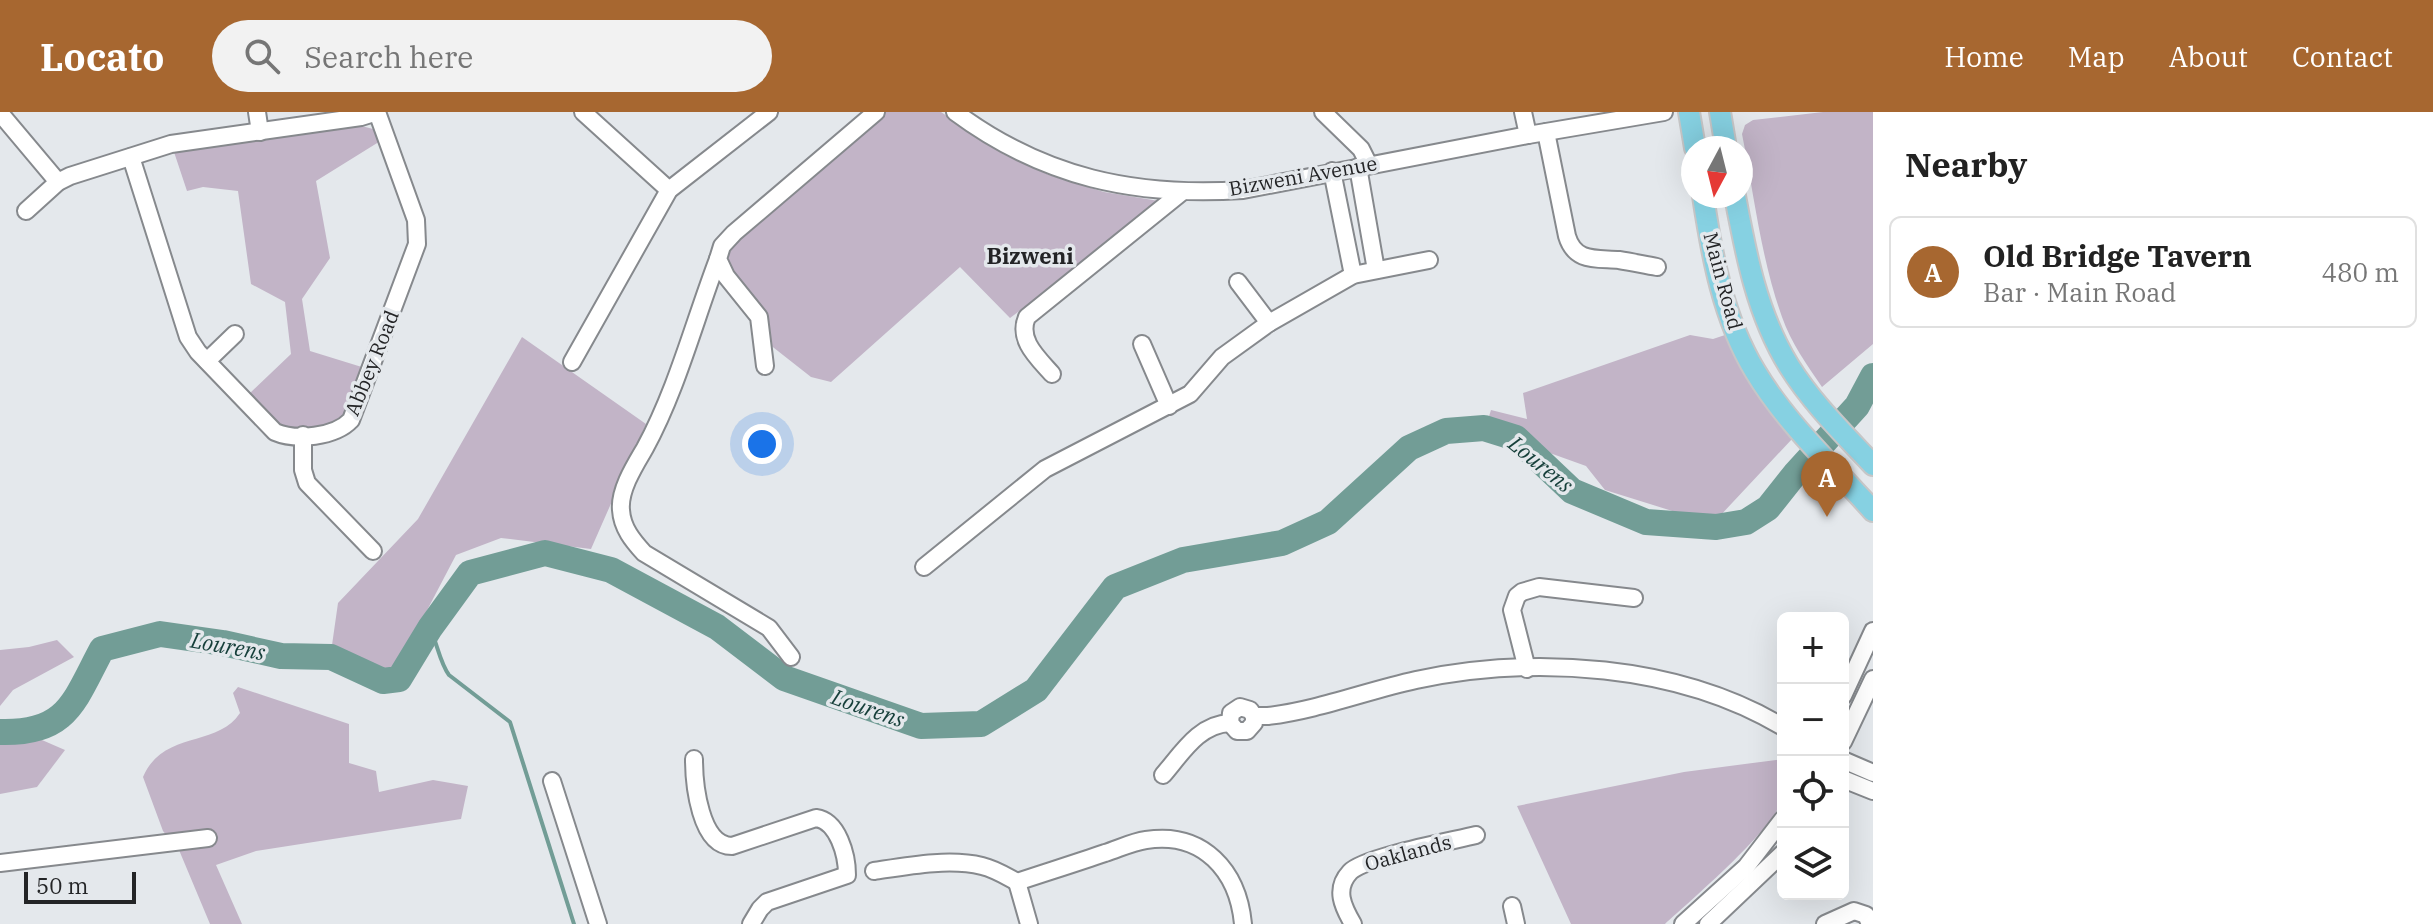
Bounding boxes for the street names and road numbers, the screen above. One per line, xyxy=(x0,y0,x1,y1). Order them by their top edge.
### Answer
street label: Bizweni Avenue xyxy=(1227,149,1379,202)
street label: Main Road xyxy=(1698,229,1749,333)
street label: Abbey Road xyxy=(338,306,405,420)
street label: Oaklands xyxy=(1362,828,1454,877)

